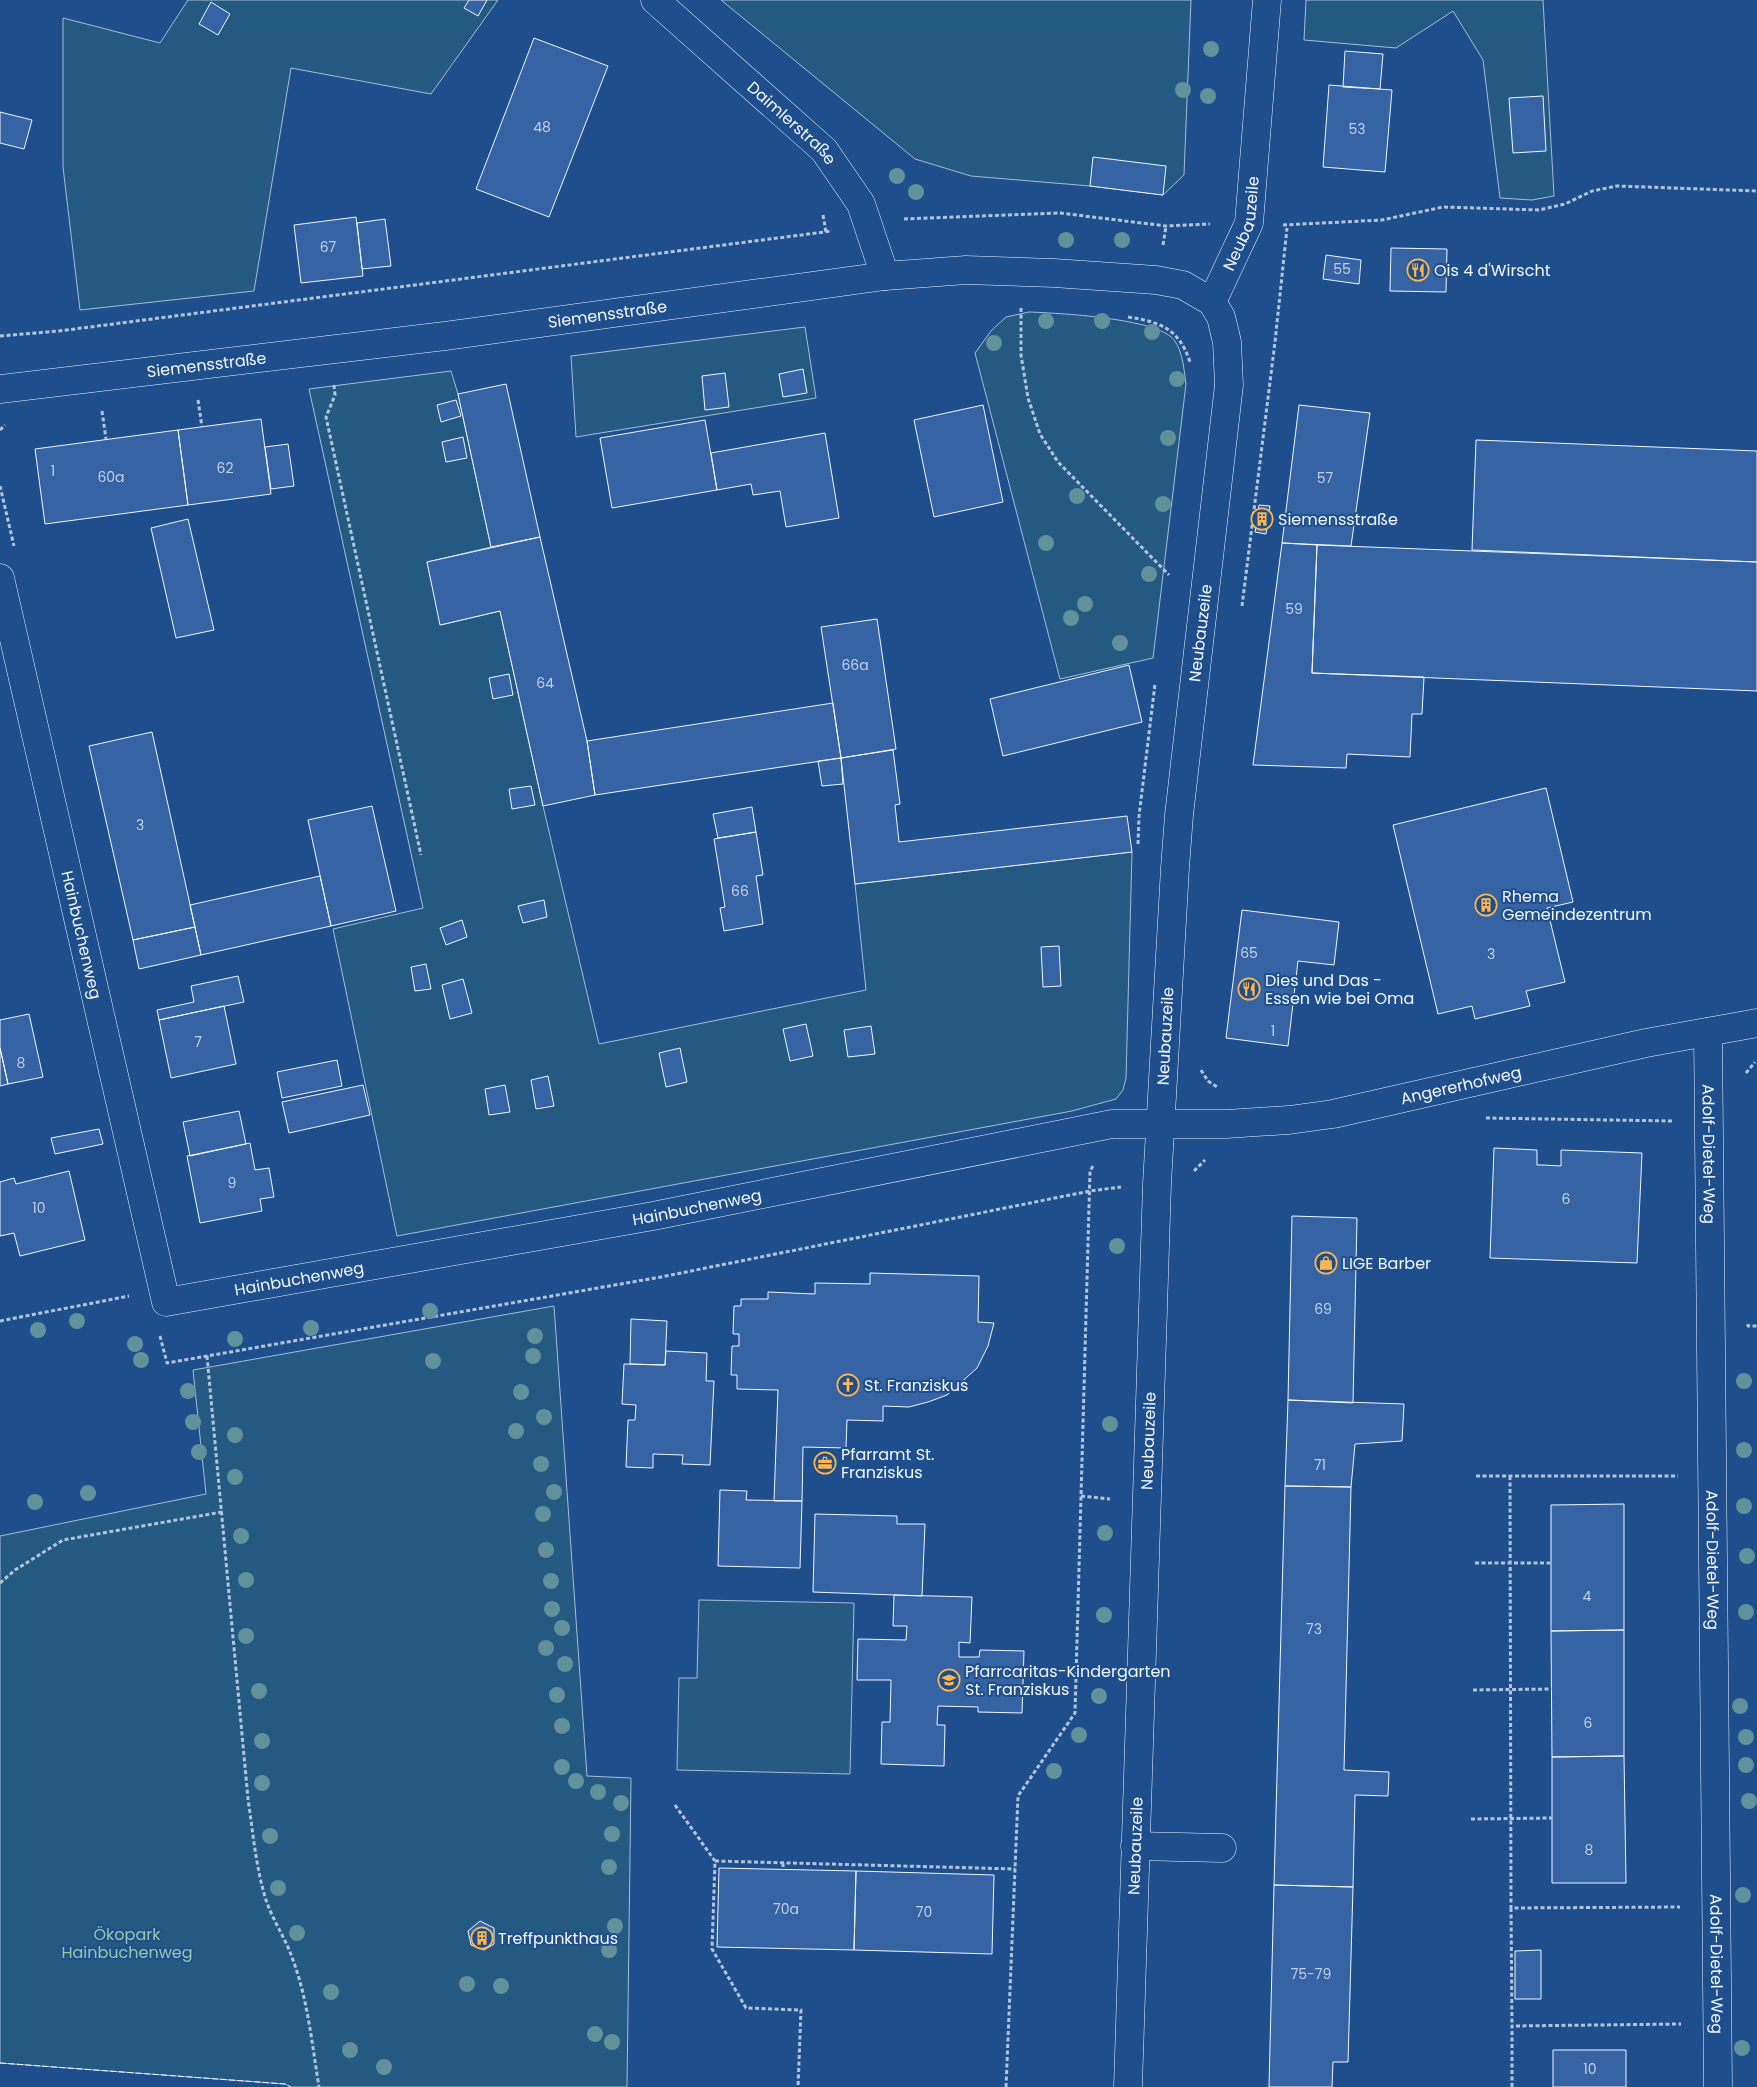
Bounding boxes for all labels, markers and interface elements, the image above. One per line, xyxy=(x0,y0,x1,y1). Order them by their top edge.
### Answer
street label: Daimlerstraße xyxy=(742,76,842,169)
house number: 48 xyxy=(533,117,551,137)
house number: 53 xyxy=(1348,119,1366,139)
street label: Neubauzeile xyxy=(1217,175,1265,275)
house number: 67 xyxy=(320,237,337,257)
restaurant icon: Ois 4 d'Wirscht xyxy=(1406,258,1430,282)
house number: 55 xyxy=(1333,259,1351,279)
place label: Ois 4 d'Wirscht xyxy=(1434,259,1551,282)
street label: Siemensstraße xyxy=(546,295,669,334)
street label: Siemensstraße xyxy=(146,346,268,383)
house number: 62 xyxy=(217,458,233,478)
house number: 1 xyxy=(51,461,55,481)
house number: 60a xyxy=(97,467,125,487)
house number: 57 xyxy=(1317,468,1334,488)
building icon: Siemensstraße xyxy=(1250,507,1274,531)
place label: Siemensstraße xyxy=(1278,508,1398,531)
street label: Neubauzeile xyxy=(1183,583,1218,683)
house number: 59 xyxy=(1285,599,1303,619)
house number: 66a xyxy=(841,655,869,675)
house number: 64 xyxy=(536,673,554,693)
house number: 3 xyxy=(136,815,144,835)
street label: Hainbuchenweg xyxy=(55,868,107,1001)
house number: 66 xyxy=(731,881,749,901)
place label: Rhema Gemeindezentrum xyxy=(1502,885,1652,926)
building icon: Rhema Gemeindezentrum xyxy=(1474,893,1498,917)
house number: 65 xyxy=(1240,943,1258,963)
house number: 3 xyxy=(1487,944,1495,964)
place label: Dies und Das - Essen wie bei Oma xyxy=(1265,969,1414,1010)
restaurant icon: Dies und Das - Essen wie bei Oma xyxy=(1237,977,1261,1001)
street label: Neubauzeile xyxy=(1151,986,1180,1086)
house number: 1 xyxy=(1271,1021,1275,1041)
house number: 7 xyxy=(194,1032,202,1052)
house number: 8 xyxy=(17,1053,26,1073)
street label: Angererhofweg xyxy=(1398,1061,1524,1110)
street label: Adolf-Dietel-Weg xyxy=(1696,1084,1721,1224)
house number: 9 xyxy=(228,1173,236,1193)
street label: Hainbuchenweg xyxy=(630,1184,763,1231)
house number: 6 xyxy=(1562,1189,1571,1209)
house number: 10 xyxy=(32,1198,46,1218)
shop icon: LIGE Barber xyxy=(1314,1251,1338,1275)
place label: LIGE Barber xyxy=(1342,1252,1431,1275)
street label: Hainbuchenweg xyxy=(233,1256,366,1302)
house number: 69 xyxy=(1314,1299,1332,1319)
church icon: St. Franziskus xyxy=(836,1373,860,1397)
place label: St. Franziskus xyxy=(864,1374,968,1397)
street label: Neubauzeile xyxy=(1135,1391,1162,1491)
place label: Pfarramt St. Franziskus xyxy=(841,1443,934,1484)
office icon: Pfarramt St. Franziskus xyxy=(813,1451,837,1475)
house number: 71 xyxy=(1314,1455,1326,1475)
street label: Adolf-Dietel-Weg xyxy=(1700,1490,1725,1630)
house number: 4 xyxy=(1583,1586,1592,1606)
house number: 73 xyxy=(1306,1619,1322,1639)
place label: Pfarrcaritas-Kindergarten St. Franziskus xyxy=(965,1660,1171,1701)
school or university icon: Pfarrcaritas-Kindergarten St. Franziskus xyxy=(937,1668,961,1692)
house number: 6 xyxy=(1584,1713,1593,1733)
street label: Neubauzeile xyxy=(1122,1796,1149,1896)
house number: 8 xyxy=(1585,1840,1594,1860)
street label: Adolf-Dietel-Weg xyxy=(1704,1894,1728,2034)
house number: 70a xyxy=(773,1899,799,1919)
house number: 70 xyxy=(916,1902,932,1922)
park label: Ökopark Hainbuchenweg xyxy=(61,1923,193,1964)
building icon: Treffpunkthaus xyxy=(470,1926,494,1950)
place label: Treffpunkthaus xyxy=(498,1927,618,1950)
house number: 75-79 xyxy=(1291,1964,1331,1984)
house number: 10 xyxy=(1583,2059,1597,2079)

